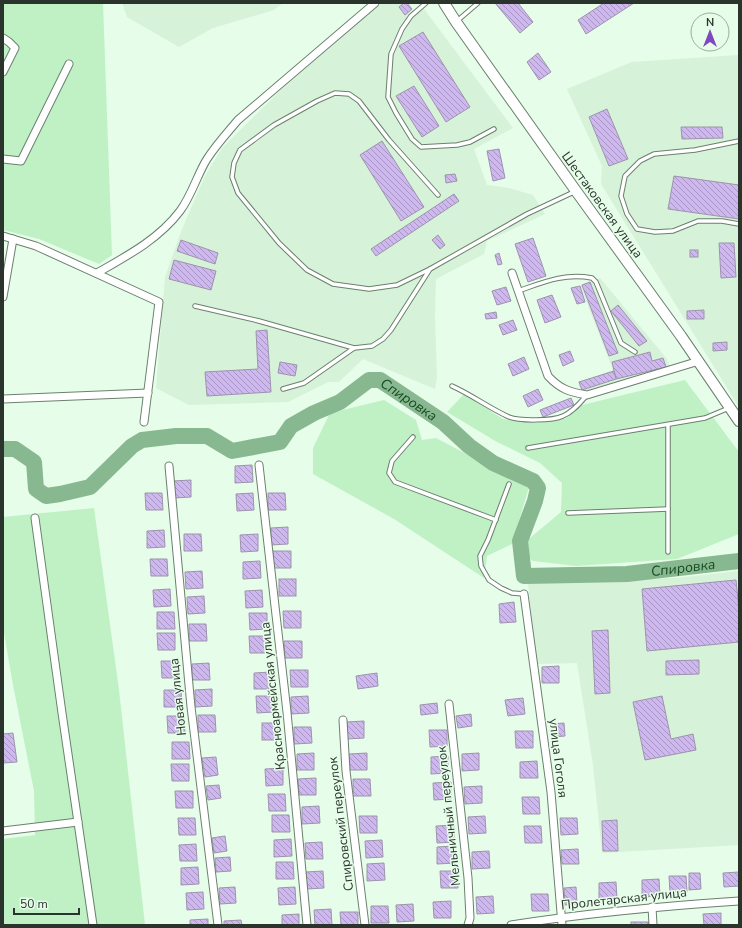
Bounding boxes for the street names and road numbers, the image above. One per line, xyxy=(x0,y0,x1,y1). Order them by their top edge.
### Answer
street label: Шестаковская улица xyxy=(557,148,647,262)
street label: Красноармейская улица xyxy=(256,621,290,771)
street label: Новая улица xyxy=(165,657,191,737)
street label: улица Гоголя xyxy=(544,717,572,799)
street label: Мельничный переулок xyxy=(433,745,465,887)
street label: Спировский переулок xyxy=(324,756,358,892)
street label: Пролетарская улица xyxy=(560,883,688,915)

